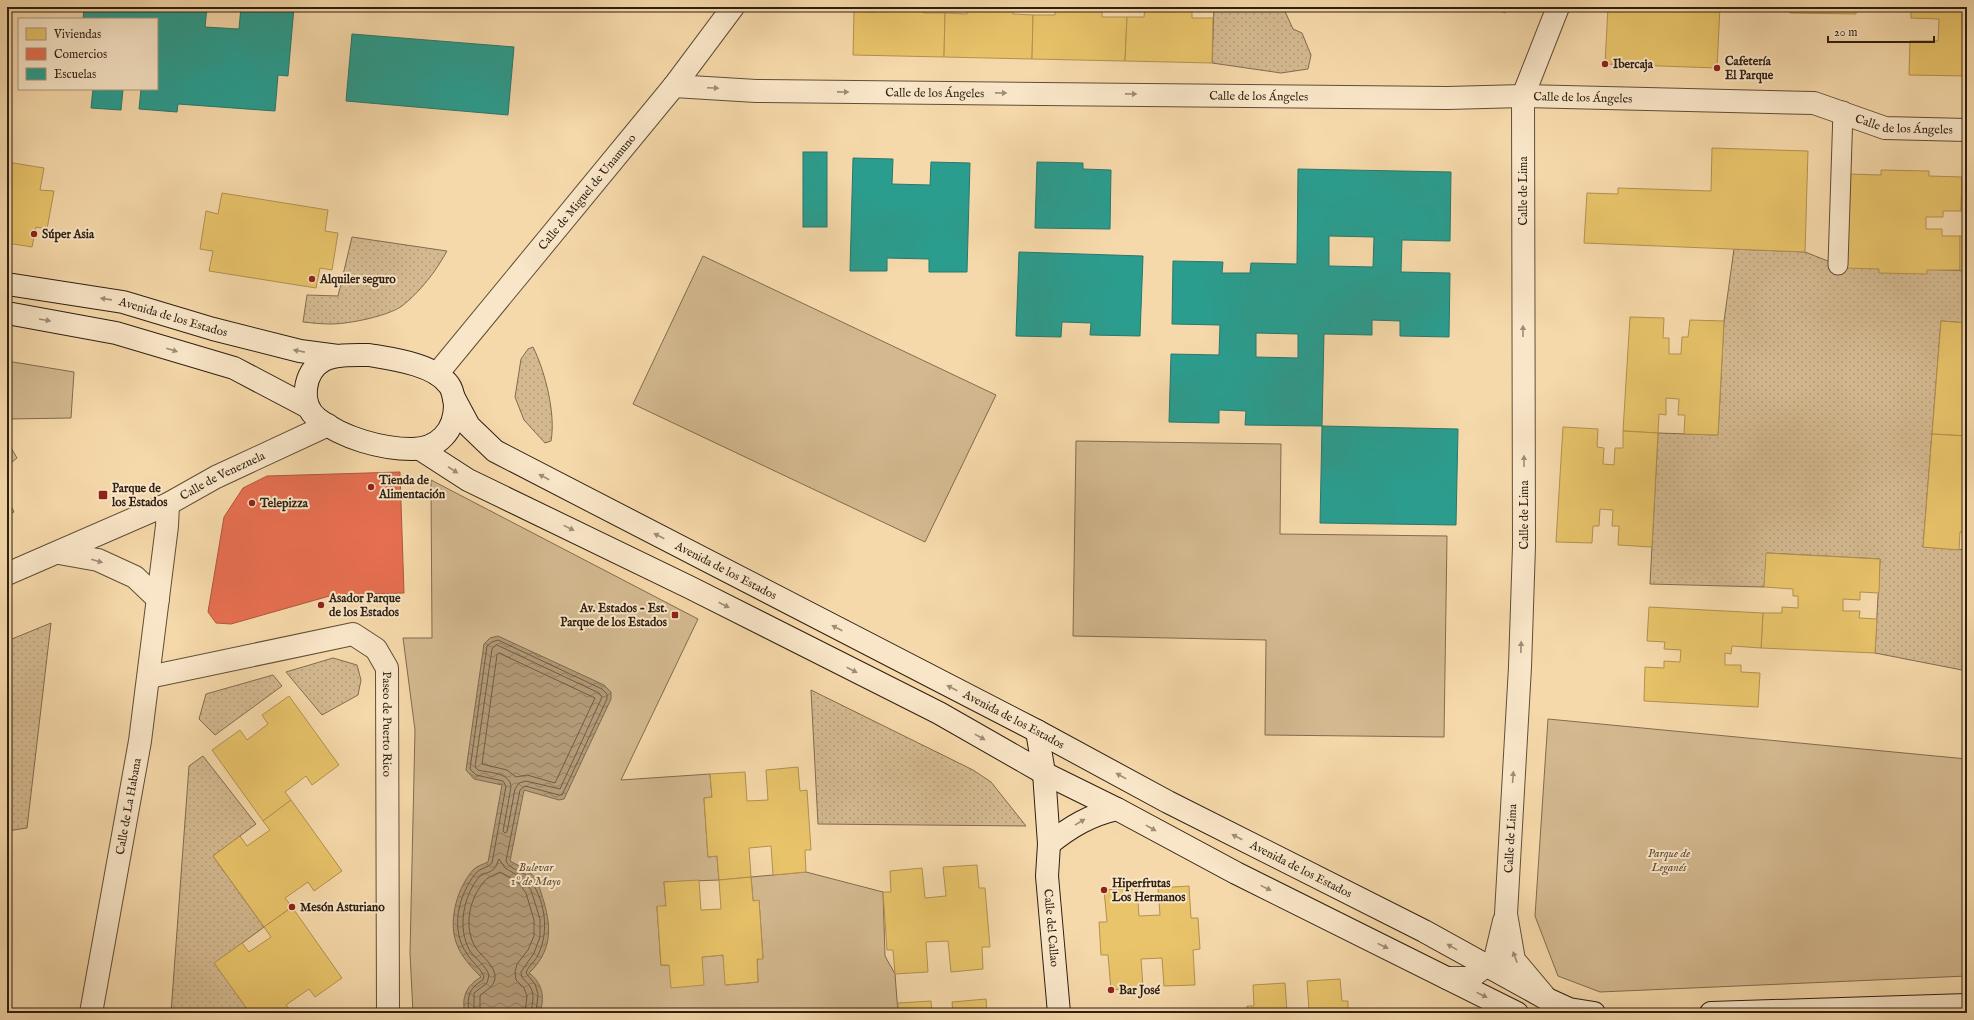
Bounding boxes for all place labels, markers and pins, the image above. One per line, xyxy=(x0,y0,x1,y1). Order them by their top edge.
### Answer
place label: Cafetería El Parque xyxy=(1725,54,1774,84)
place label: Ibercaja xyxy=(1613,57,1654,73)
marker: Ibercaja xyxy=(1600,59,1610,69)
marker: Cafetería El Parque xyxy=(1712,63,1722,73)
place label: Súper Asia xyxy=(42,227,95,243)
marker: Súper Asia xyxy=(29,229,39,239)
place label: Alquiler seguro xyxy=(319,272,396,288)
marker: Alquiler seguro xyxy=(307,274,317,284)
place label: Tienda de Alimentación xyxy=(378,473,446,502)
place label: Parque de los Estados xyxy=(111,481,168,510)
marker: Tienda de Alimentación xyxy=(366,482,376,492)
marker: Parque de los Estados xyxy=(97,489,109,501)
place label: Telepizza xyxy=(259,496,309,512)
marker: Telepizza xyxy=(247,498,257,508)
place label: Asador Parque de los Estados xyxy=(328,591,401,620)
marker: Asador Parque de los Estados xyxy=(316,600,326,610)
place label: Av. Estados - Est. Parque de los Estados xyxy=(560,601,668,631)
marker: Av. Estados - Est. Parque de los Estados xyxy=(670,610,680,620)
place label: Hiperfrutas Los Hermanos xyxy=(1111,876,1186,905)
marker: Hiperfrutas Los Hermanos xyxy=(1099,885,1109,895)
place label: Mesón Asturiano xyxy=(300,900,385,915)
marker: Mesón Asturiano xyxy=(287,902,297,912)
place label: Bar José xyxy=(1119,983,1160,999)
marker: Bar José xyxy=(1106,985,1116,995)

